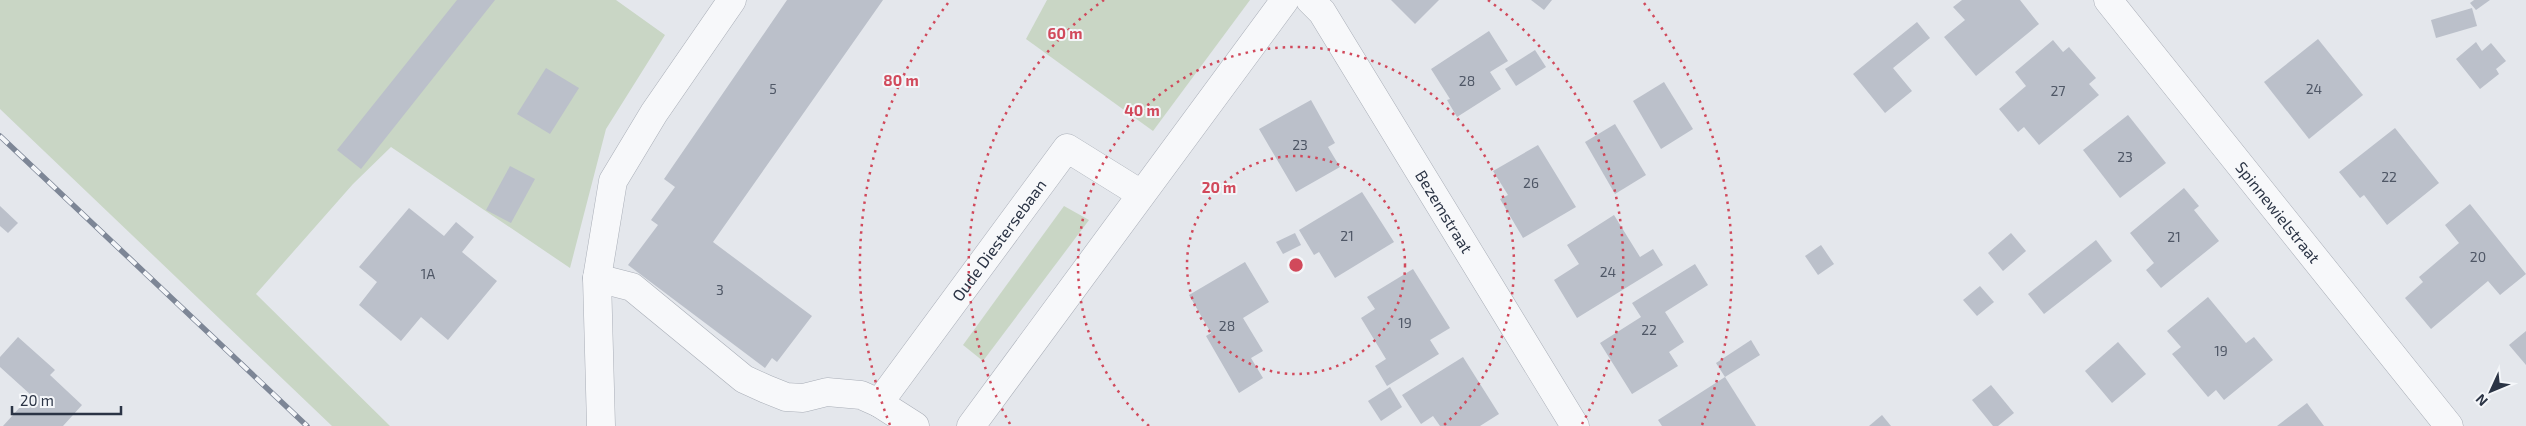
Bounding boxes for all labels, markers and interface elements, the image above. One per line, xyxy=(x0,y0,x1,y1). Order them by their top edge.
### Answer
text: 60 m xyxy=(1048,24,1082,42)
text: 80 m xyxy=(883,71,919,89)
house number: 28 xyxy=(1459,72,1475,89)
house number: 5 xyxy=(769,80,777,97)
house number: 24 xyxy=(2306,80,2322,97)
house number: 27 xyxy=(2050,82,2066,99)
text: 40 m xyxy=(1124,101,1160,119)
house number: 23 xyxy=(1292,136,1308,153)
house number: 23 xyxy=(2117,148,2133,165)
street label: Spinnewielstraat xyxy=(2232,158,2325,266)
street label: Bezemstraat xyxy=(1412,167,1477,256)
house number: 22 xyxy=(2381,168,2397,185)
house number: 26 xyxy=(1523,174,1539,191)
street label: Oude Diestersebaan xyxy=(948,175,1050,304)
text: 20 m xyxy=(1202,178,1236,196)
house number: 21 xyxy=(1340,227,1354,244)
house number: 21 xyxy=(2167,228,2181,245)
house number: 20 xyxy=(2470,248,2486,265)
centre of rings xyxy=(1287,256,1305,274)
house number: 24 xyxy=(1600,263,1616,280)
house number: 1A xyxy=(421,265,435,282)
house number: 3 xyxy=(716,281,724,298)
house number: 19 xyxy=(1398,314,1412,331)
house number: 28 xyxy=(1219,317,1235,334)
house number: 22 xyxy=(1641,321,1657,338)
house number: 19 xyxy=(2214,342,2228,359)
north arrow xyxy=(2466,366,2516,416)
scale bar xyxy=(12,384,121,416)
text: 20 m xyxy=(20,391,54,409)
text: N xyxy=(2472,391,2491,410)

